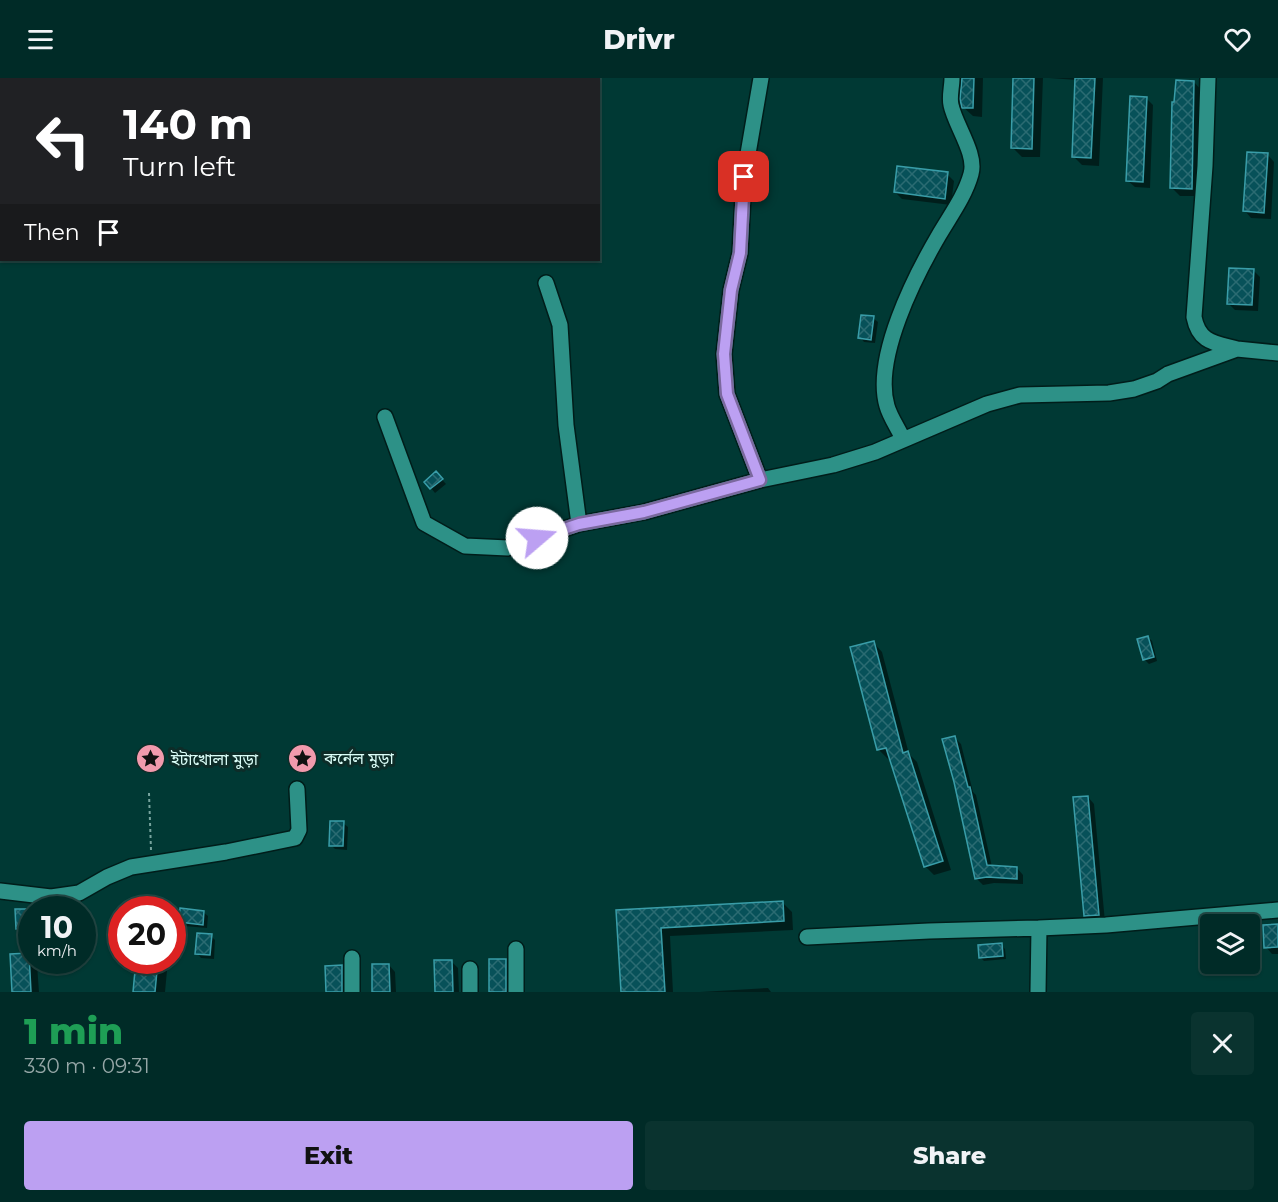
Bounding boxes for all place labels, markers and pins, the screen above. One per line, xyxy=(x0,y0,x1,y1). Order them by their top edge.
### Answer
pin xyxy=(718,151,769,202)
place icon: কর্নেল মুড়া xyxy=(287,742,319,774)
place icon: ইটাখোলা মুড়া xyxy=(134,743,166,775)
place label: কর্নেল মুড়া xyxy=(323,749,394,768)
place label: ইটাখোলা মুড়া xyxy=(170,750,259,769)

